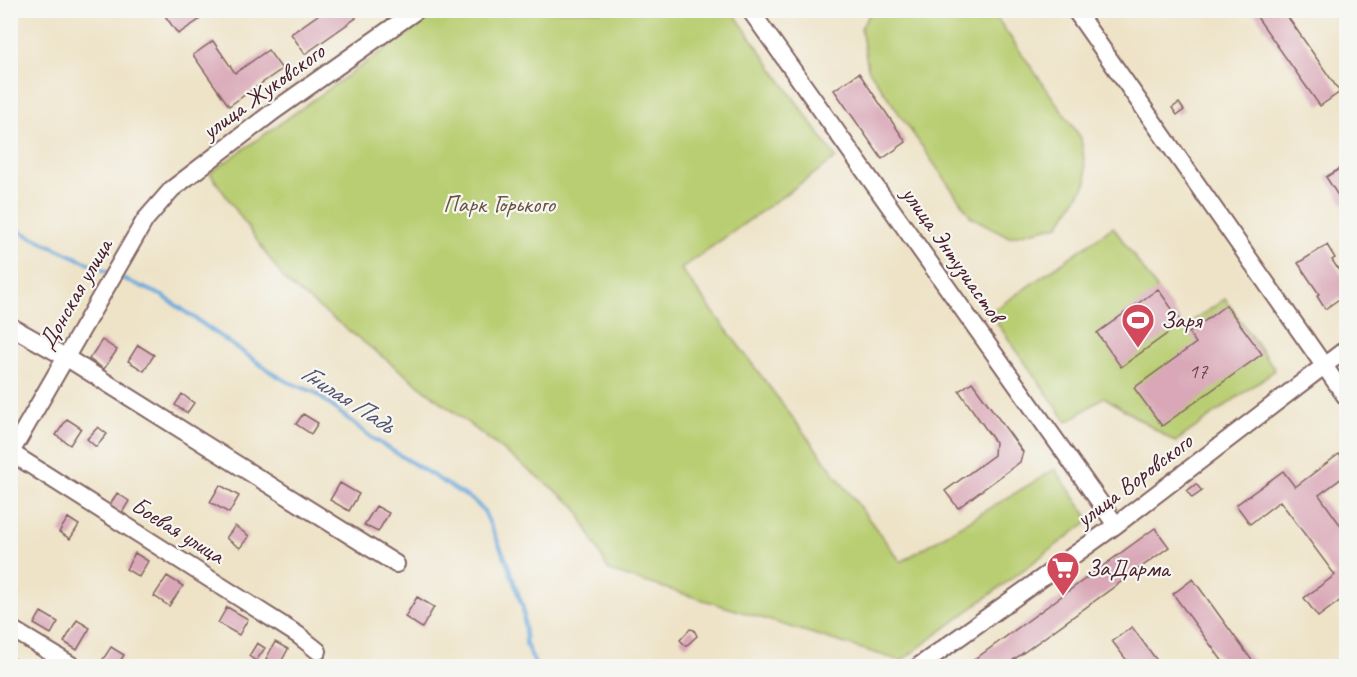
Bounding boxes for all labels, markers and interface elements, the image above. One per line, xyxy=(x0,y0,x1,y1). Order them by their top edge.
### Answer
street label: улица Жуковского xyxy=(194,35,332,147)
street label: улица Энтузиастов xyxy=(894,179,1013,331)
park label: Парк Горького xyxy=(443,189,557,219)
street label: Донская улица xyxy=(31,232,120,355)
sports icon: Заря xyxy=(1120,302,1156,349)
place label: Заря xyxy=(1161,305,1203,335)
water label: Гнилая Падь xyxy=(295,356,403,442)
house number: 17 xyxy=(1189,358,1209,384)
street label: улица Воровского xyxy=(1068,425,1199,535)
street label: Боевая улица xyxy=(126,490,231,571)
supermarket icon: ЗаДарма xyxy=(1045,550,1081,597)
place label: ЗаДарма xyxy=(1086,553,1172,583)

